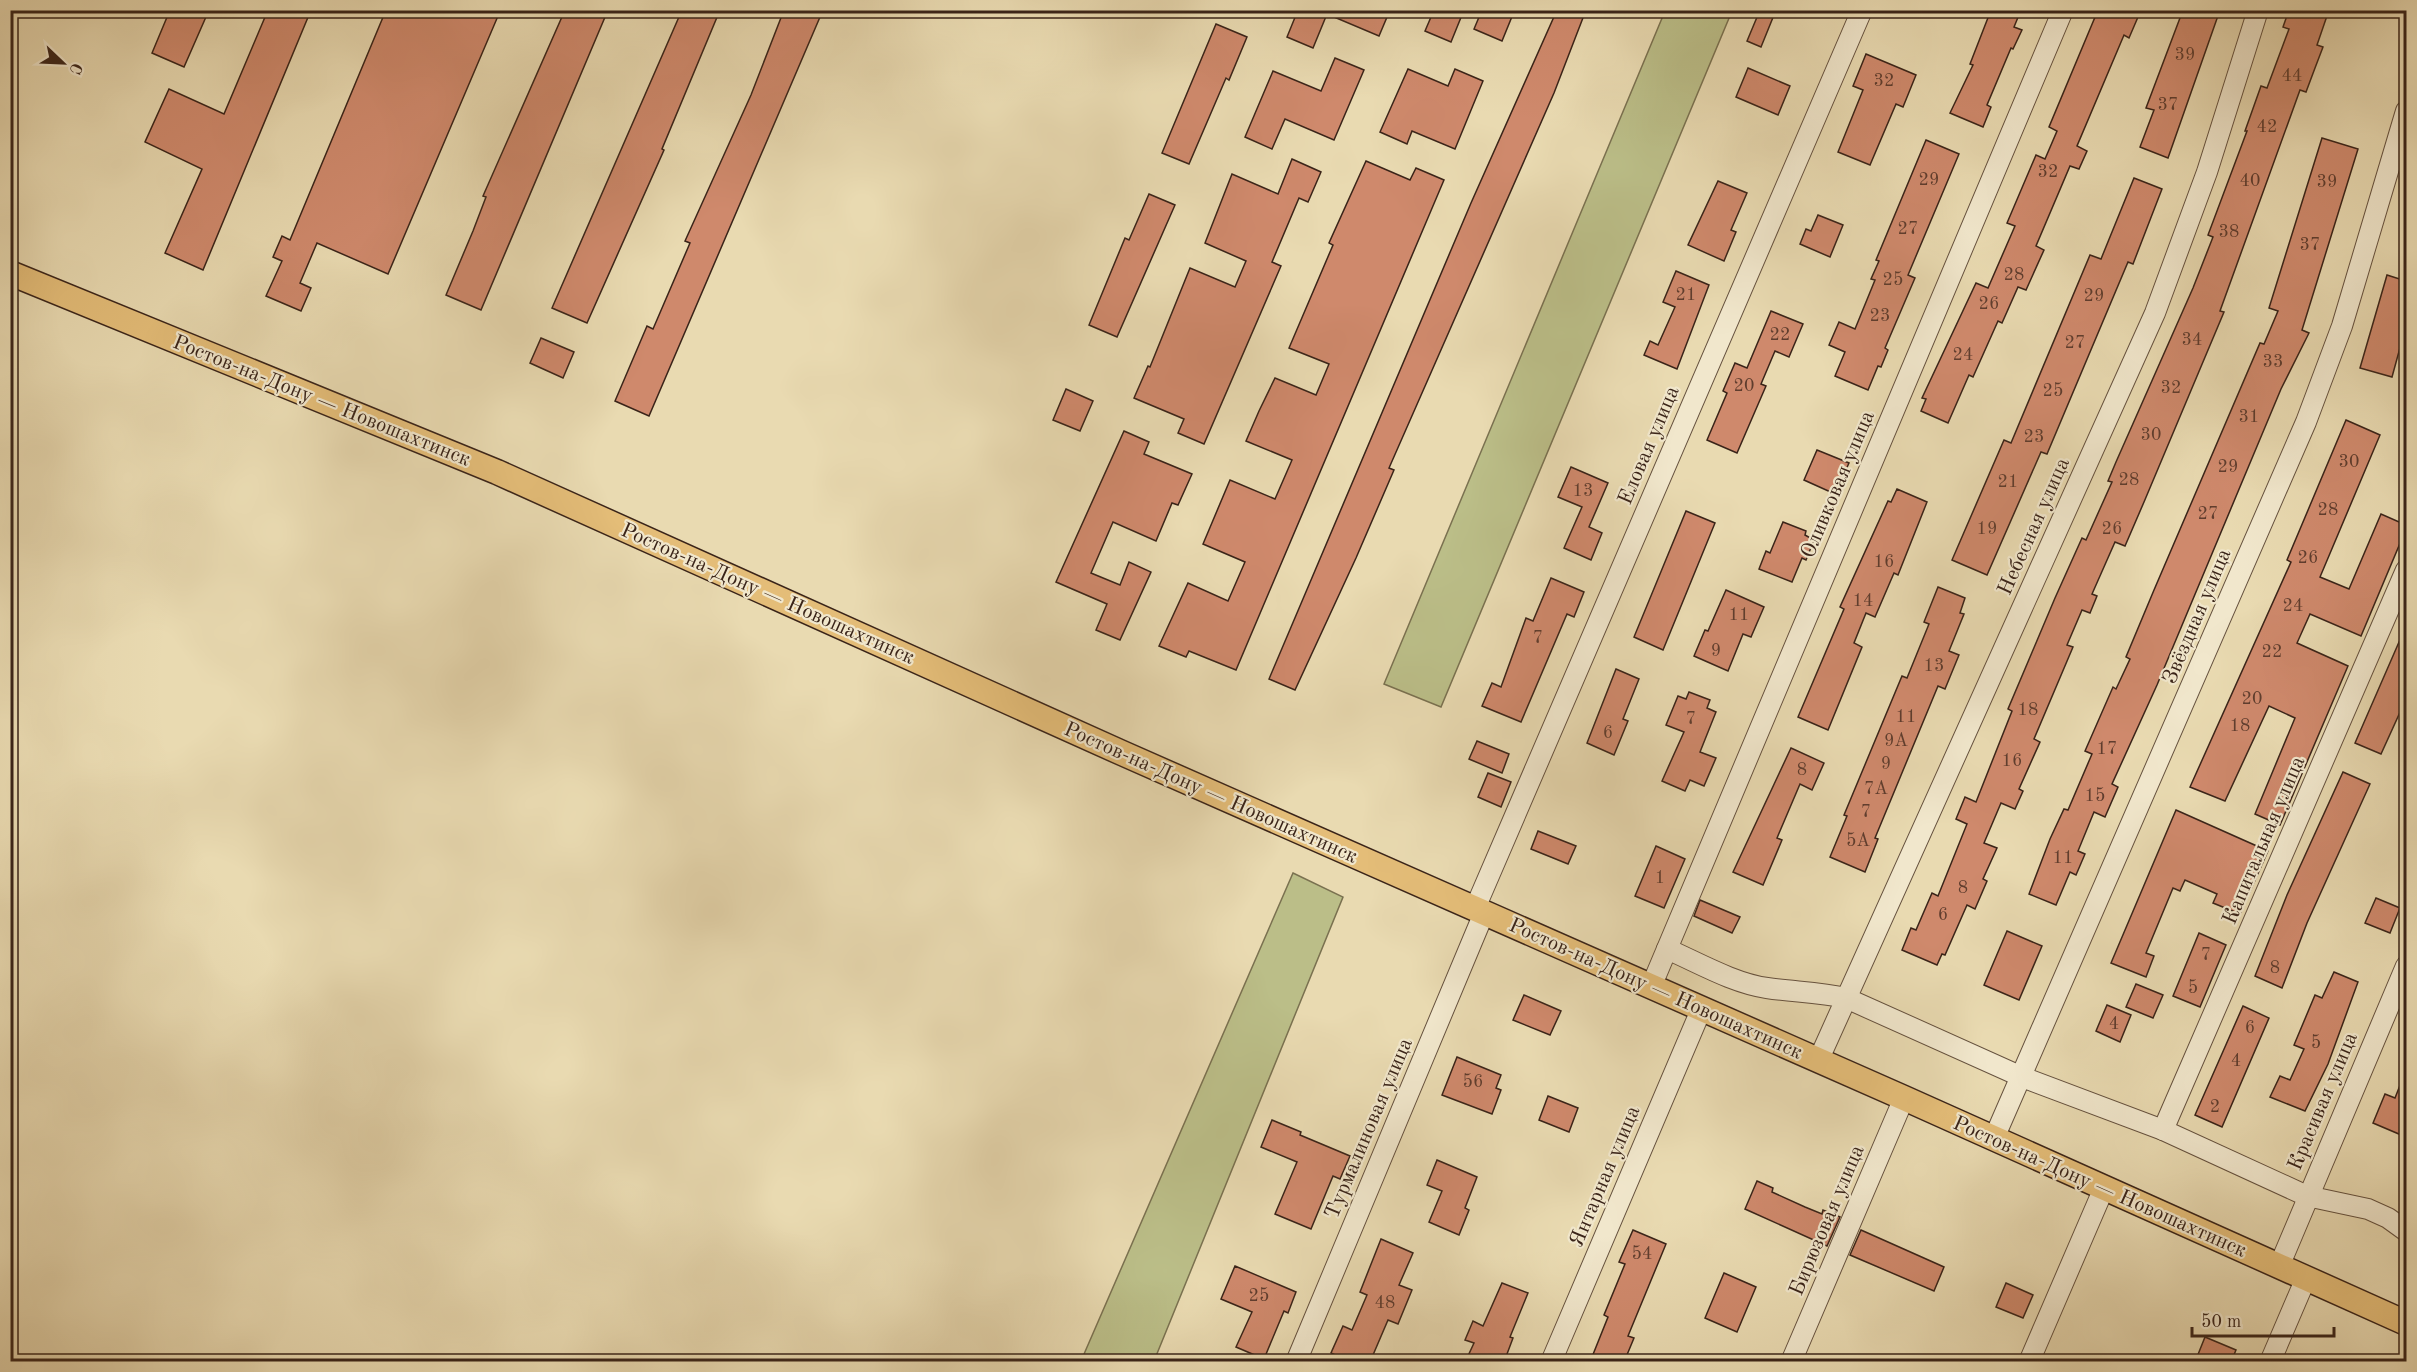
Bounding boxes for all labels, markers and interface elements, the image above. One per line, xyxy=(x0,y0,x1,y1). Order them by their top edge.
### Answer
north arrow xyxy=(33,33,93,93)
house number: 39 xyxy=(2175,46,2195,64)
text: С xyxy=(66,60,84,76)
house number: 44 xyxy=(2282,67,2302,85)
house number: 32 xyxy=(1874,72,1894,90)
house number: 37 xyxy=(2158,96,2178,114)
house number: 42 xyxy=(2257,118,2277,136)
house number: 32 xyxy=(2038,163,2058,181)
house number: 29 xyxy=(1919,171,1939,189)
house number: 40 xyxy=(2240,172,2260,190)
house number: 39 xyxy=(2317,173,2337,191)
house number: 27 xyxy=(1898,220,1918,238)
house number: 38 xyxy=(2219,223,2239,241)
house number: 37 xyxy=(2300,236,2320,254)
house number: 28 xyxy=(2004,266,2024,284)
house number: 25 xyxy=(1883,271,1903,289)
house number: 21 xyxy=(1676,286,1696,304)
house number: 29 xyxy=(2084,287,2104,305)
house number: 26 xyxy=(1979,295,1999,313)
house number: 23 xyxy=(1870,307,1890,325)
house number: 22 xyxy=(1770,326,1790,344)
house number: 34 xyxy=(2182,331,2202,349)
street label: Ростов-на-Дону — Новошахтинск xyxy=(170,332,474,471)
house number: 27 xyxy=(2065,334,2085,352)
house number: 24 xyxy=(1953,346,1973,364)
house number: 33 xyxy=(2263,353,2283,371)
house number: 20 xyxy=(1734,377,1754,395)
house number: 32 xyxy=(2161,379,2181,397)
house number: 25 xyxy=(2043,382,2063,400)
street label: Еловая улица xyxy=(1615,383,1684,508)
street label: Оливковая улица xyxy=(1798,408,1879,561)
house number: 31 xyxy=(2239,408,2259,426)
house number: 30 xyxy=(2141,426,2161,444)
house number: 23 xyxy=(2024,428,2044,446)
house number: 30 xyxy=(2339,453,2359,471)
street label: Небесная улица xyxy=(1995,455,2074,598)
house number: 29 xyxy=(2218,458,2238,476)
house number: 28 xyxy=(2119,471,2139,489)
house number: 21 xyxy=(1998,473,2018,491)
house number: 13 xyxy=(1573,482,1593,500)
house number: 28 xyxy=(2318,501,2338,519)
house number: 27 xyxy=(2198,505,2218,523)
street label: Ростов-на-Дону — Новошахтинск xyxy=(617,520,918,669)
house number: 19 xyxy=(1977,520,1997,538)
house number: 26 xyxy=(2102,520,2122,538)
street label: Звёздная улица xyxy=(2159,546,2235,687)
house number: 26 xyxy=(2298,549,2318,567)
house number: 16 xyxy=(1874,553,1894,571)
house number: 14 xyxy=(1853,592,1873,610)
house number: 24 xyxy=(2283,597,2303,615)
house number: 11 xyxy=(1729,606,1749,624)
house number: 7 xyxy=(1533,629,1543,647)
house number: 9 xyxy=(1711,642,1721,660)
house number: 22 xyxy=(2262,643,2282,661)
house number: 13 xyxy=(1924,657,1944,675)
house number: 20 xyxy=(2242,690,2262,708)
house number: 18 xyxy=(2018,701,2038,719)
house number: 11 xyxy=(1896,708,1916,726)
house number: 7 xyxy=(1686,710,1696,728)
house number: 18 xyxy=(2230,717,2250,735)
street label: Ростов-на-Дону — Новошахтинск xyxy=(1060,719,1361,868)
house number: 6 xyxy=(1603,724,1613,742)
house number: 9А xyxy=(1884,732,1908,750)
house number: 17 xyxy=(2097,740,2117,758)
house number: 16 xyxy=(2002,752,2022,770)
street label: Капитальная улица xyxy=(2219,753,2309,928)
house number: 9 xyxy=(1881,755,1891,773)
house number: 8 xyxy=(1797,761,1807,779)
house number: 7А xyxy=(1864,780,1888,798)
house number: 15 xyxy=(2085,787,2105,805)
house number: 7 xyxy=(1861,803,1871,821)
house number: 5А xyxy=(1846,832,1870,850)
house number: 11 xyxy=(2053,849,2073,867)
house number: 1 xyxy=(1655,869,1665,887)
house number: 8 xyxy=(1958,879,1968,897)
house number: 6 xyxy=(1938,906,1948,924)
street label: Ростов-на-Дону — Новошахтинск xyxy=(1505,915,1806,1064)
house number: 7 xyxy=(2201,946,2211,964)
house number: 8 xyxy=(2270,959,2280,977)
house number: 5 xyxy=(2188,979,2198,997)
house number: 4 xyxy=(2109,1015,2119,1033)
house number: 6 xyxy=(2245,1019,2255,1037)
street label: Красивая улица xyxy=(2285,1029,2362,1174)
house number: 5 xyxy=(2311,1034,2321,1052)
street label: Турмалиновая улица xyxy=(1322,1035,1417,1222)
house number: 4 xyxy=(2231,1052,2241,1070)
house number: 56 xyxy=(1463,1073,1483,1091)
house number: 2 xyxy=(2210,1098,2220,1116)
street label: Янтарная улица xyxy=(1566,1103,1645,1250)
street label: Ростов-на-Дону — Новошахтинск xyxy=(1949,1113,2250,1262)
street label: Бирюзовая улица xyxy=(1786,1142,1869,1299)
house number: 54 xyxy=(1632,1245,1652,1263)
house number: 25 xyxy=(1249,1287,1269,1305)
house number: 48 xyxy=(1375,1294,1395,1312)
scale bar xyxy=(2192,1300,2334,1338)
text: 50 m xyxy=(2201,1313,2241,1331)

